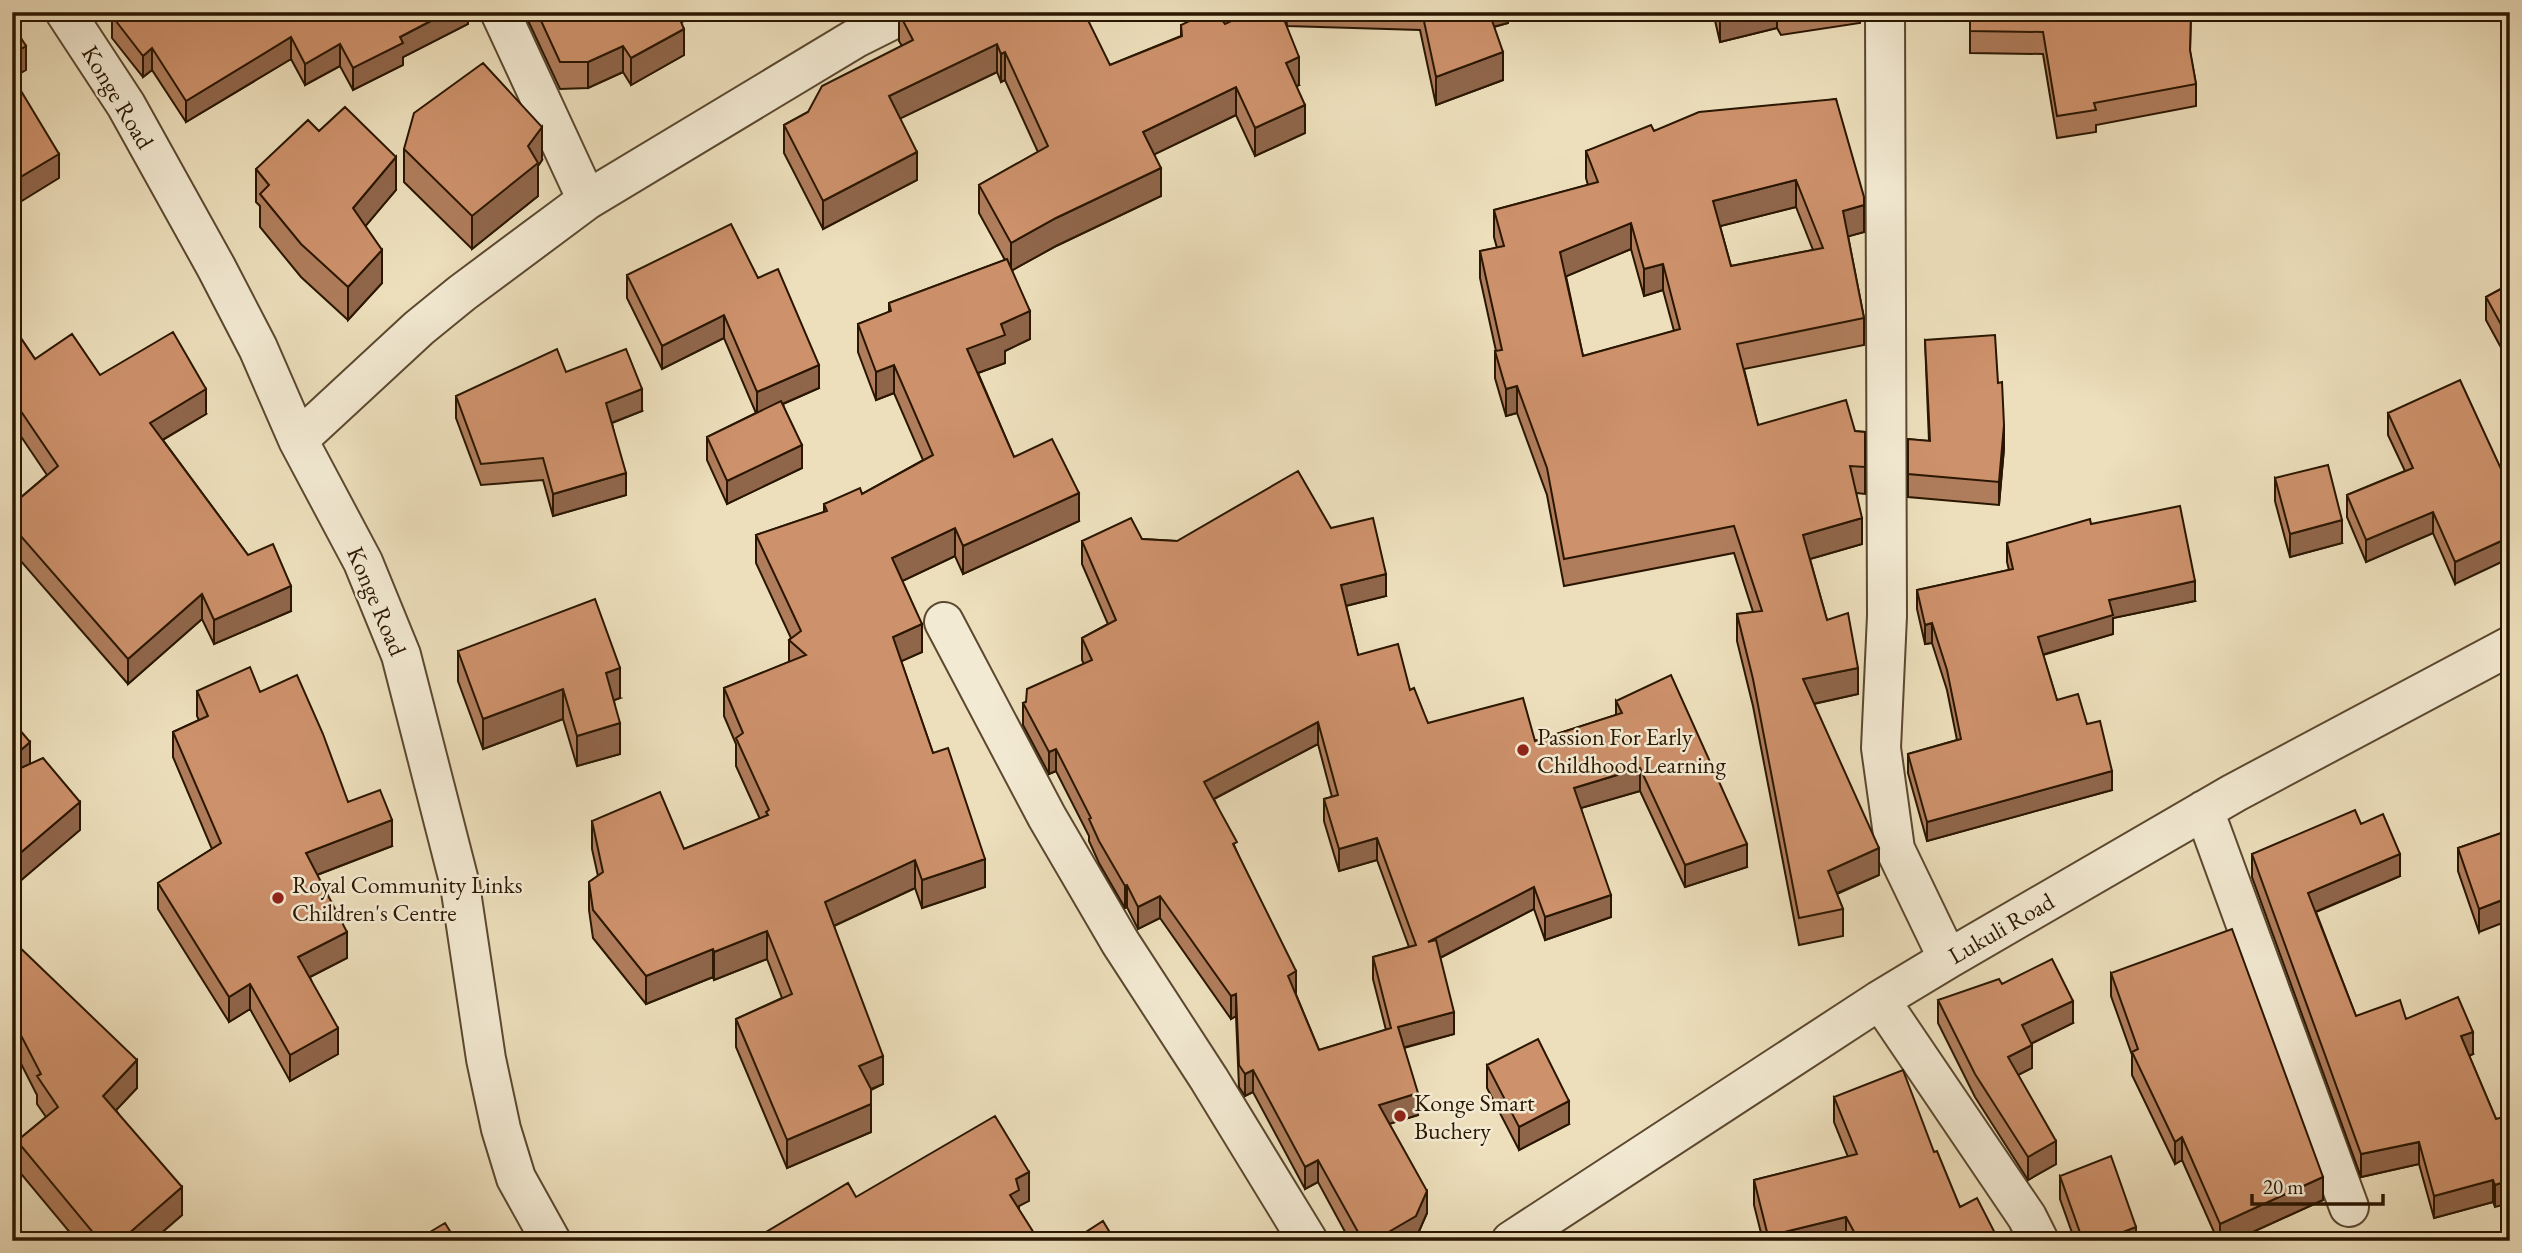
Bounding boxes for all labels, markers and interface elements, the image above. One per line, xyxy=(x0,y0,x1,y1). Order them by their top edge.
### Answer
street label: Konge Road xyxy=(75,39,162,155)
street label: Konge Road xyxy=(340,542,414,661)
place label: Passion For Early Childhood Learning xyxy=(1537,721,1726,780)
marker: Passion For Early Childhood Learning xyxy=(1515,742,1531,758)
place label: Royal Community Links Children's Centre xyxy=(292,869,523,928)
street label: Lukuli Road xyxy=(1942,885,2060,971)
marker: Royal Community Links Children's Centre xyxy=(270,890,286,906)
place label: Konge Smart Buchery xyxy=(1414,1087,1535,1146)
marker: Konge Smart Buchery xyxy=(1392,1108,1408,1124)
scale bar xyxy=(2252,1162,2384,1206)
text: 20 m xyxy=(2263,1173,2304,1200)

